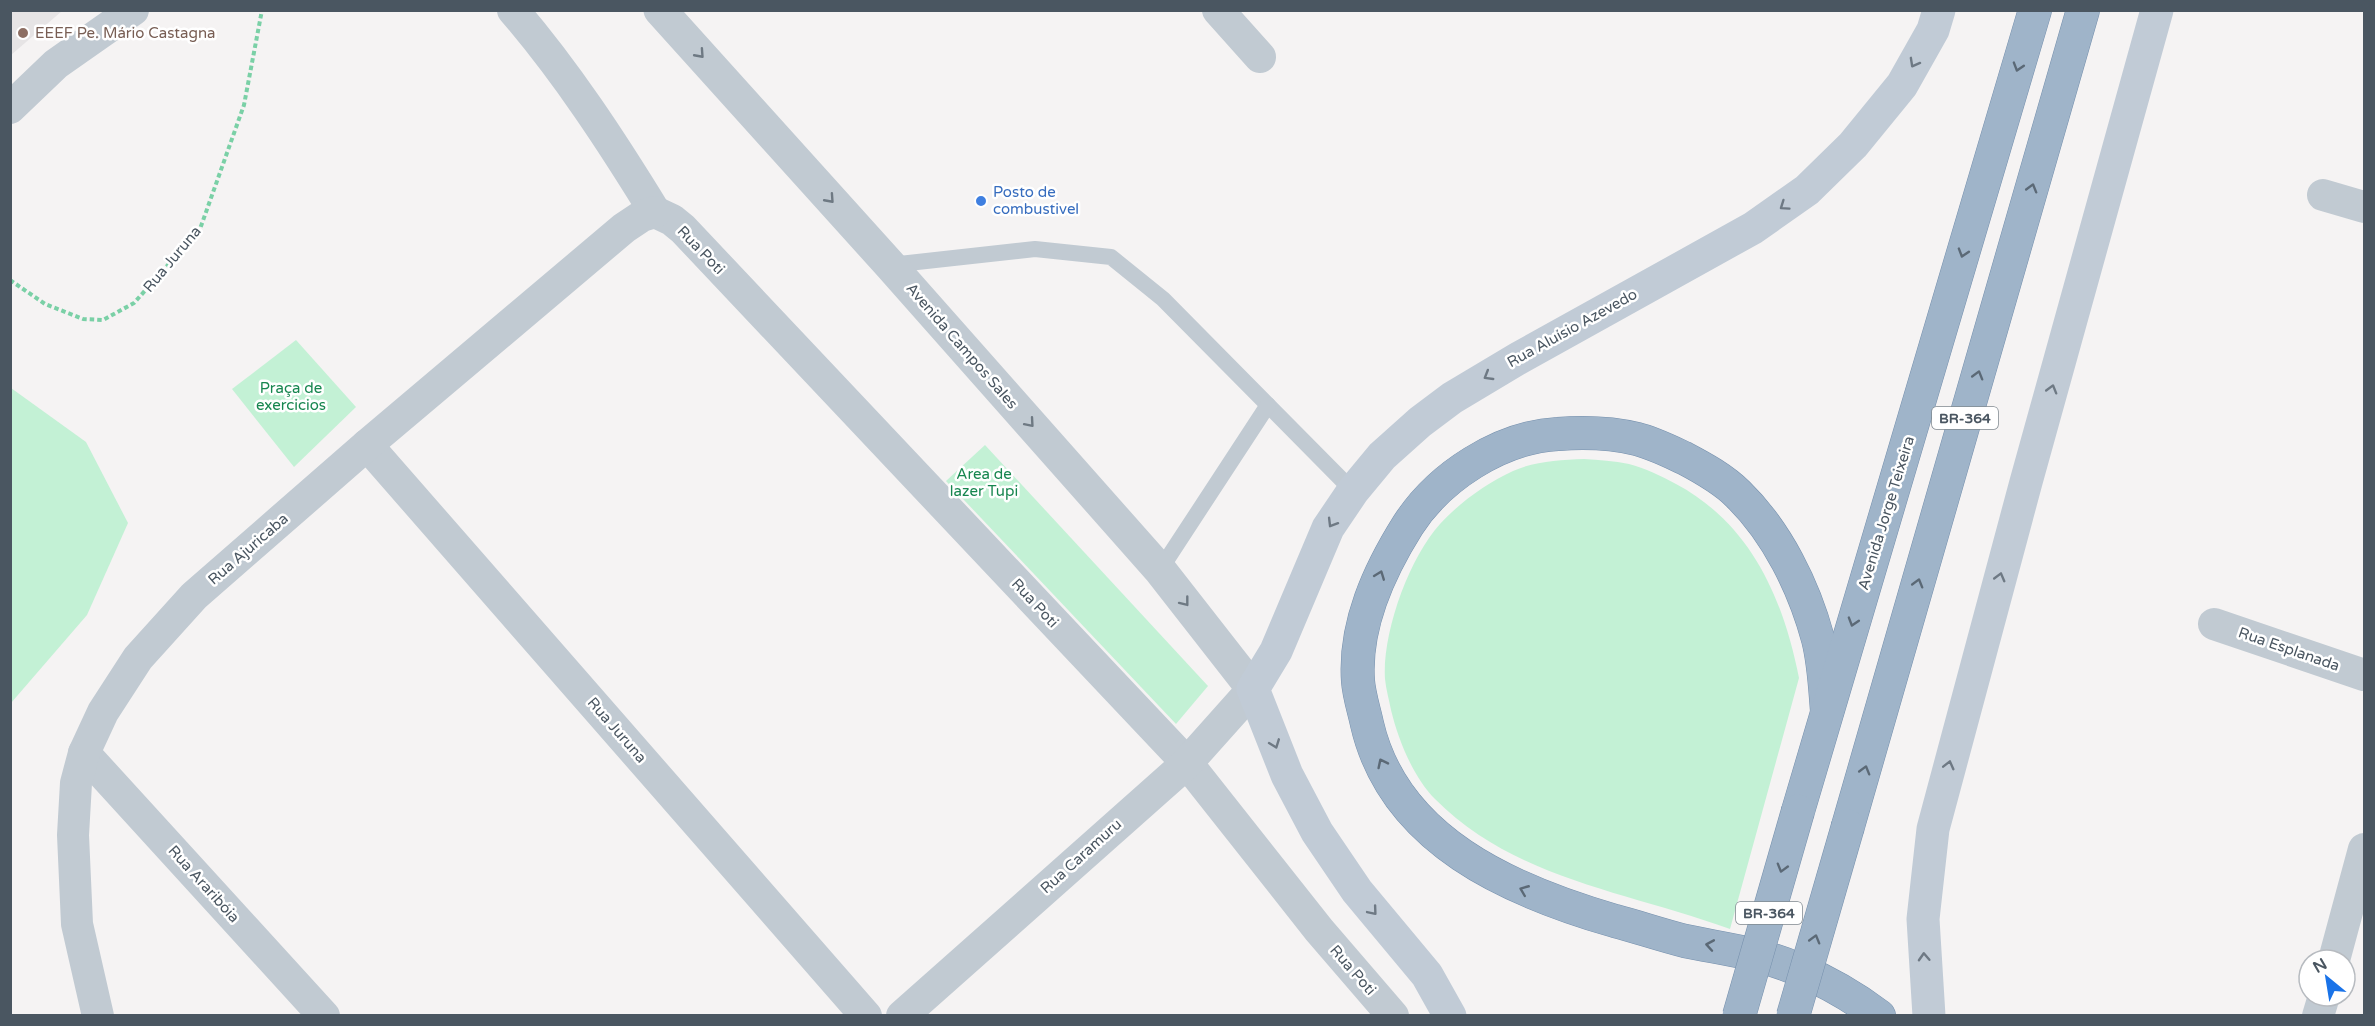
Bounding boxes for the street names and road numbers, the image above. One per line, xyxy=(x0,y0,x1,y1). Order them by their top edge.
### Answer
street label: Rua Juruna xyxy=(139,222,205,296)
street label: Rua Poti xyxy=(673,222,729,278)
street label: Avenida Campos Sales xyxy=(902,279,1022,413)
street label: Rua Aluísio Azevedo xyxy=(1504,285,1640,371)
road number: BR-364 xyxy=(1932,407,1998,429)
street label: Avenida Jorge Teixeira xyxy=(1854,434,1918,592)
street label: Rua Ajuricaba xyxy=(204,509,292,589)
street label: Rua Poti xyxy=(1008,575,1062,631)
street label: Rua Esplanada xyxy=(2236,623,2342,675)
street label: Rua Juruna xyxy=(584,694,650,766)
street label: Rua Caramuru xyxy=(1037,815,1125,897)
street label: Rua Araribóia xyxy=(165,842,243,926)
road number: BR-364 xyxy=(1736,902,1802,924)
street label: Rua Poti xyxy=(1326,941,1380,999)

